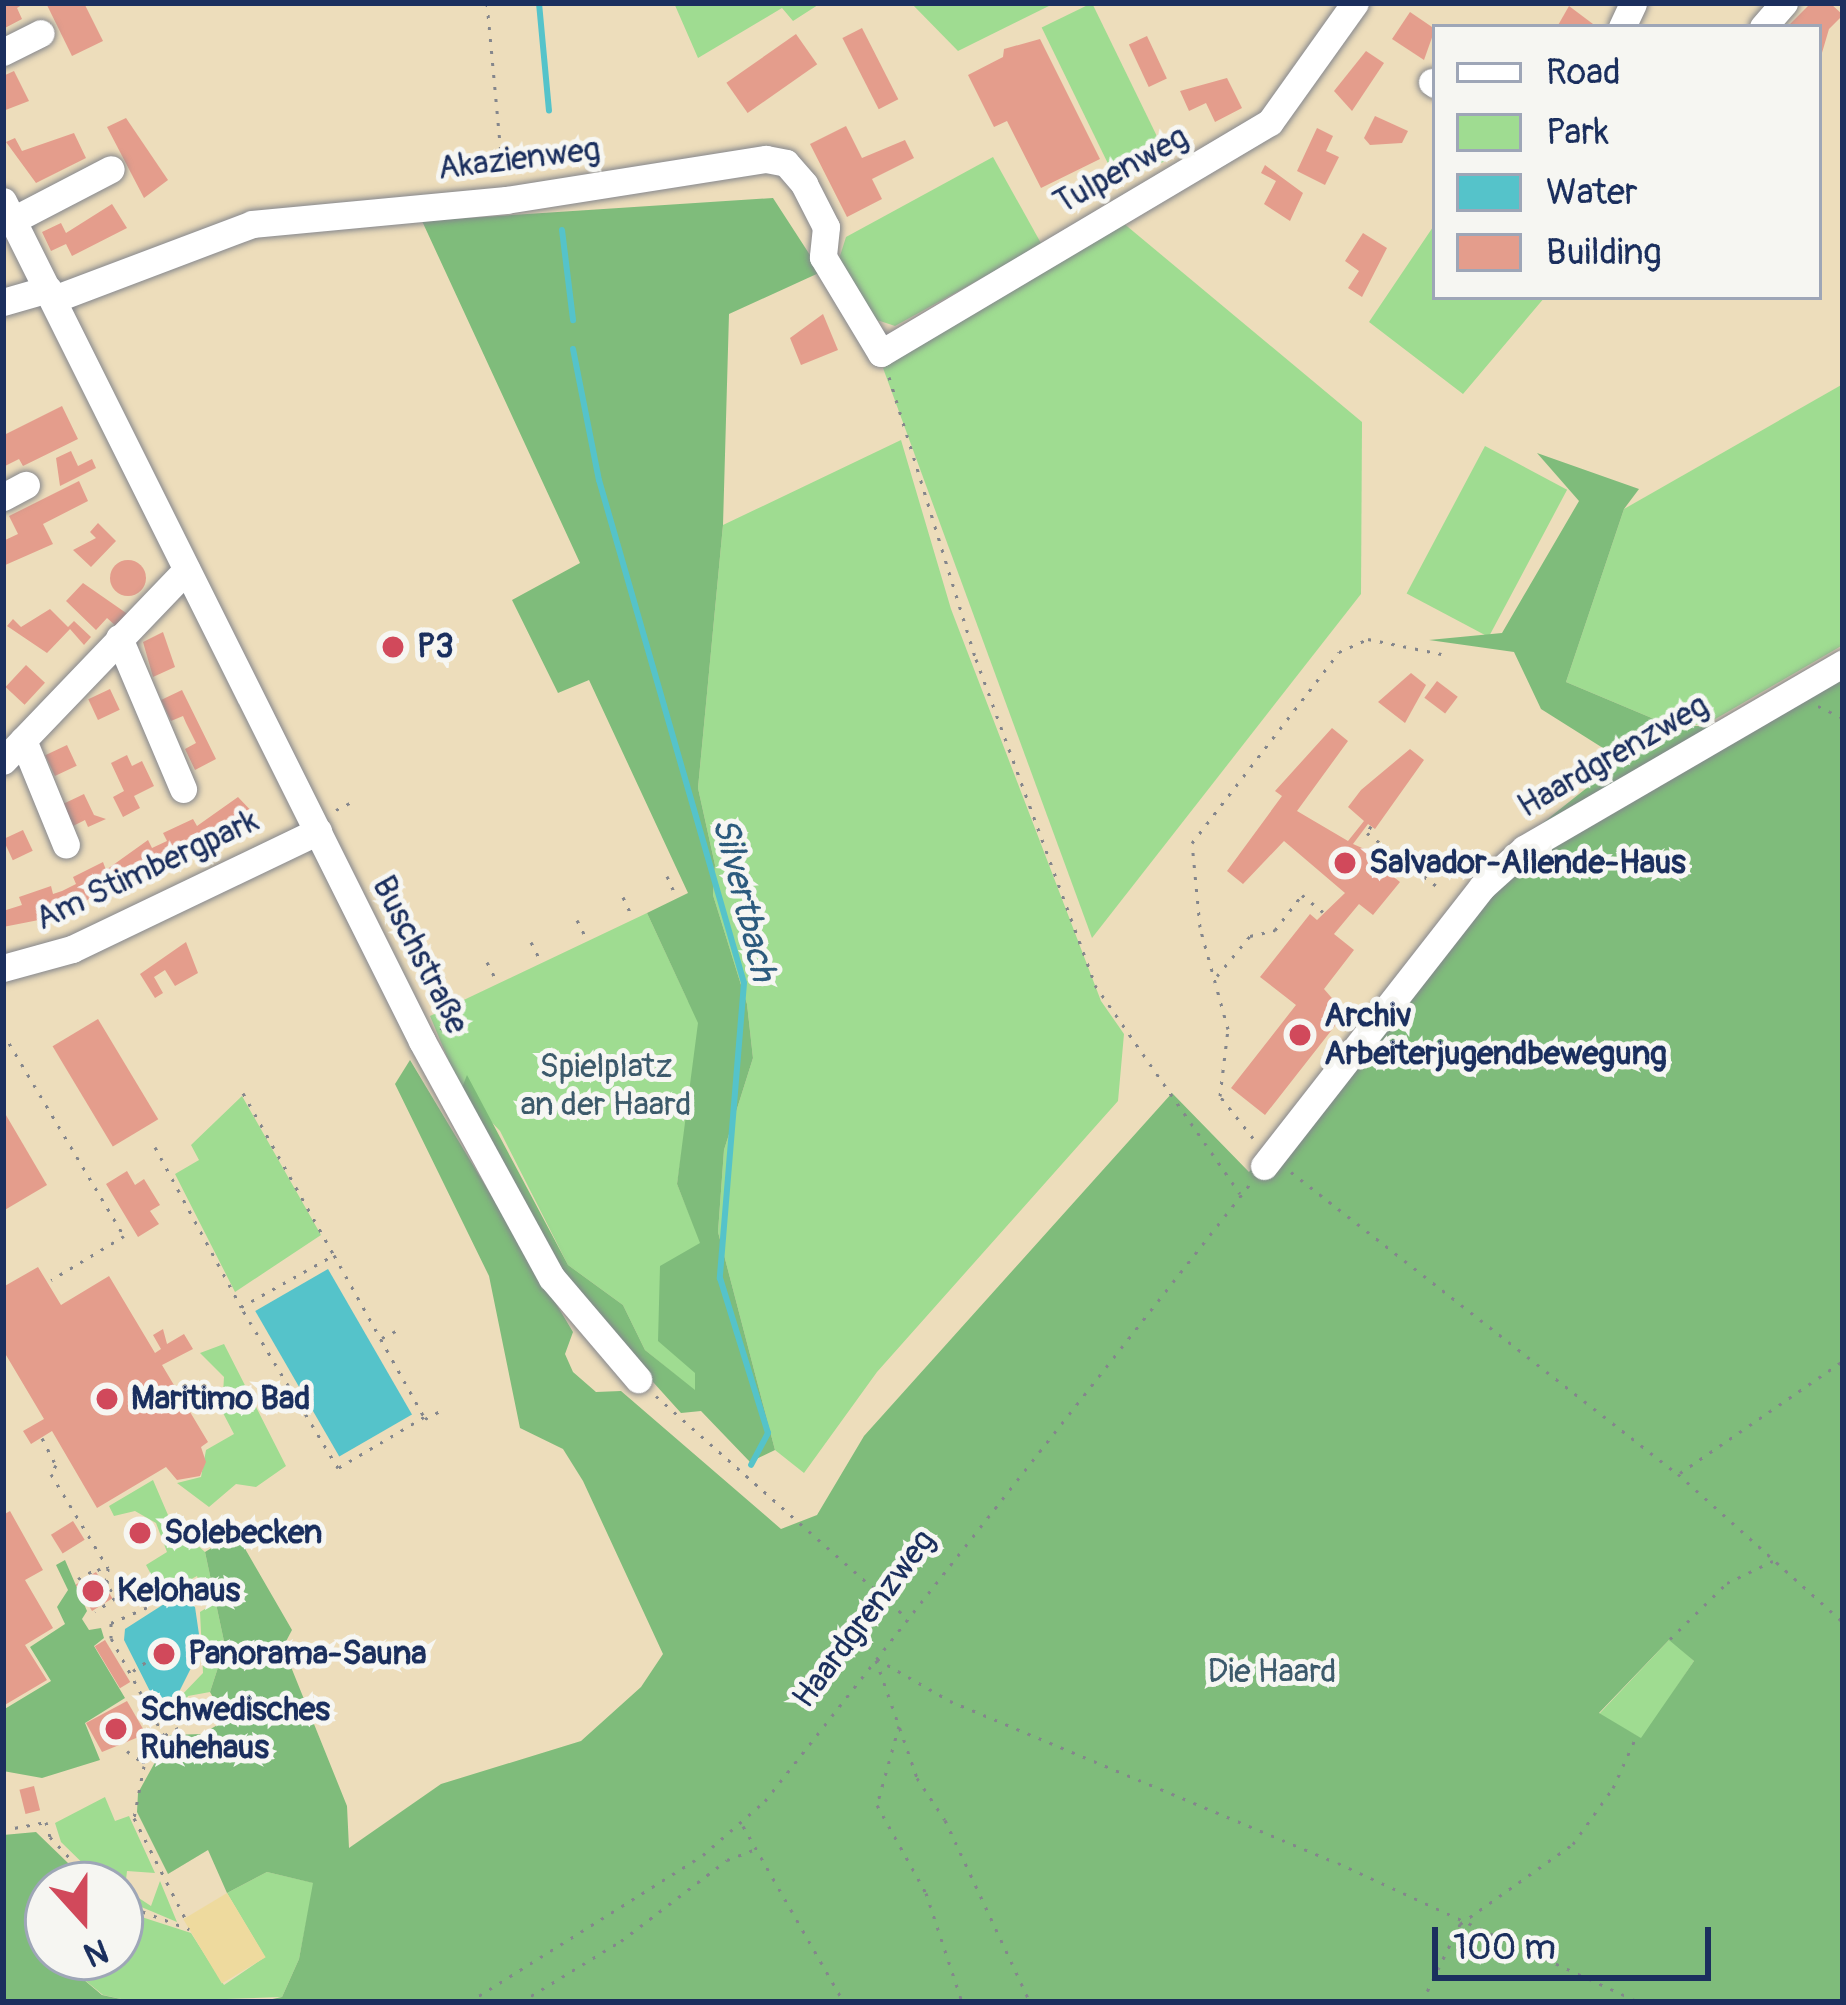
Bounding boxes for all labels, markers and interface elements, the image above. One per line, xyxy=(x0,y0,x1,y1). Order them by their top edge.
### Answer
legend xyxy=(1432,24,1822,300)
text: Road xyxy=(1546,50,1621,95)
text: Park xyxy=(1546,110,1609,155)
street label: Tulpenweg xyxy=(1047,117,1195,223)
street label: Akazienweg xyxy=(436,129,602,189)
text: Water xyxy=(1546,170,1638,215)
text: Building xyxy=(1546,230,1662,275)
place label: P3 xyxy=(417,627,454,667)
marker: P3 xyxy=(380,634,406,660)
street label: Haardgrenzweg xyxy=(1511,686,1715,826)
street label: Am Stimbergpark xyxy=(29,801,265,939)
water label: Silvertbach xyxy=(703,813,785,985)
place label: Salvador-Allende-Haus xyxy=(1369,843,1686,883)
marker: Salvador-Allende-Haus xyxy=(1332,850,1358,876)
street label: Buschstraße xyxy=(363,870,477,1040)
place label: Archiv Arbeiterjugendbewegung xyxy=(1324,996,1667,1074)
marker: Archiv Arbeiterjugendbewegung xyxy=(1287,1022,1313,1048)
park label: Spielplatz an der Haard xyxy=(521,1047,691,1125)
place label: Maritimo Bad xyxy=(131,1379,311,1419)
marker: Maritimo Bad xyxy=(94,1386,120,1412)
place label: Solebecken xyxy=(164,1513,322,1553)
marker: Solebecken xyxy=(127,1520,153,1546)
street label: Haardgrenzweg xyxy=(784,1522,944,1716)
place label: Kelohaus xyxy=(117,1571,240,1611)
marker: Kelohaus xyxy=(80,1578,106,1604)
place label: Panorama-Sauna xyxy=(188,1634,427,1674)
marker: Panorama-Sauna xyxy=(151,1641,177,1667)
park label: Die Haard xyxy=(1208,1652,1336,1692)
place label: Schwedisches Ruhehaus xyxy=(140,1690,330,1768)
marker: Schwedisches Ruhehaus xyxy=(103,1716,129,1742)
north arrow xyxy=(24,1861,144,1981)
scale bar xyxy=(1438,1903,1717,1977)
text: 100 m xyxy=(1453,1925,1556,1970)
text: N xyxy=(78,1929,114,1975)

